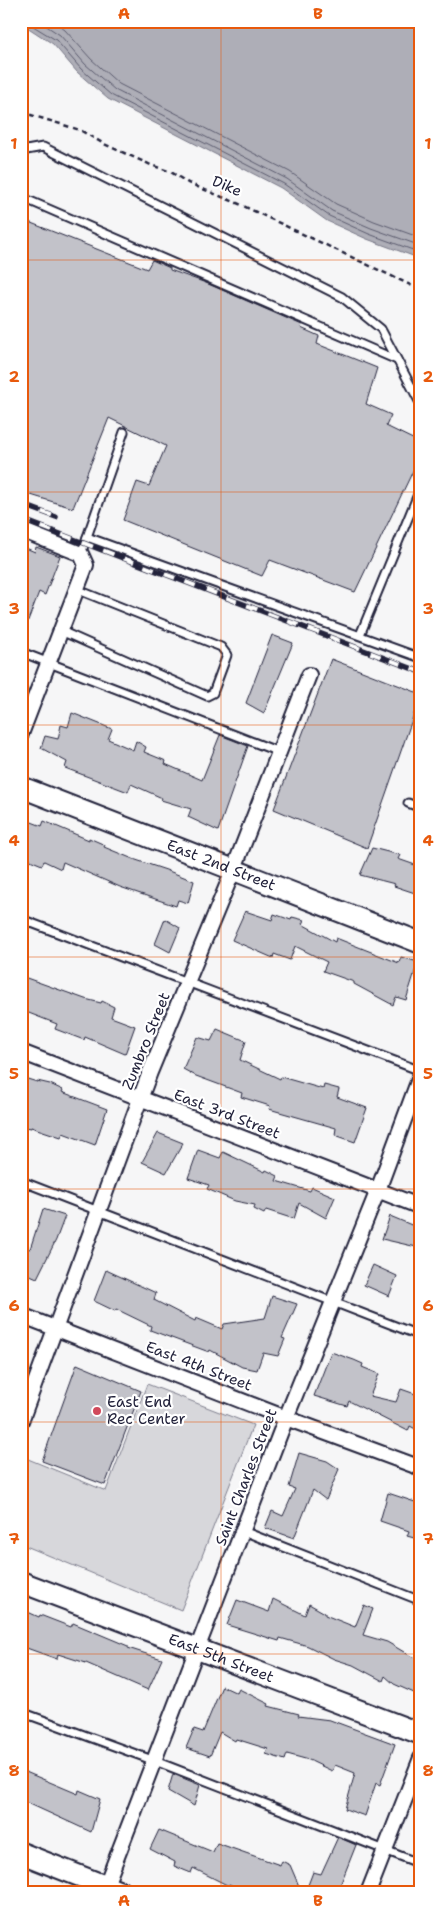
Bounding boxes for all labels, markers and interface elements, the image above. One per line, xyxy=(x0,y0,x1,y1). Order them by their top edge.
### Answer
text: A xyxy=(118,3,130,24)
text: B xyxy=(313,3,323,24)
text: 1 xyxy=(10,133,18,154)
text: 1 xyxy=(424,133,432,154)
street label: Dike xyxy=(209,171,245,201)
text: 2 xyxy=(8,366,20,387)
text: 2 xyxy=(422,366,434,387)
text: 3 xyxy=(8,598,20,619)
text: 3 xyxy=(422,598,434,619)
text: 4 xyxy=(8,830,20,851)
text: 4 xyxy=(422,830,434,851)
street label: East 2nd Street xyxy=(164,835,279,895)
street label: Zumbro Street xyxy=(117,989,175,1093)
text: 5 xyxy=(9,1063,19,1084)
text: 5 xyxy=(423,1063,433,1084)
street label: East 3rd Street xyxy=(171,1085,283,1143)
text: 6 xyxy=(8,1295,20,1316)
text: 6 xyxy=(422,1295,434,1316)
street label: East 4th Street xyxy=(143,1337,255,1395)
place label: East End Rec Center xyxy=(107,1392,186,1429)
marker: East End Rec Center xyxy=(91,1405,103,1417)
street label: Saint Charles Street xyxy=(211,1406,281,1548)
text: 7 xyxy=(8,1528,20,1549)
text: 7 xyxy=(422,1528,434,1549)
street label: East 5th Street xyxy=(165,1629,277,1687)
text: 8 xyxy=(8,1760,20,1781)
text: 8 xyxy=(422,1760,434,1781)
text: A xyxy=(118,1890,130,1911)
text: B xyxy=(313,1890,323,1911)

